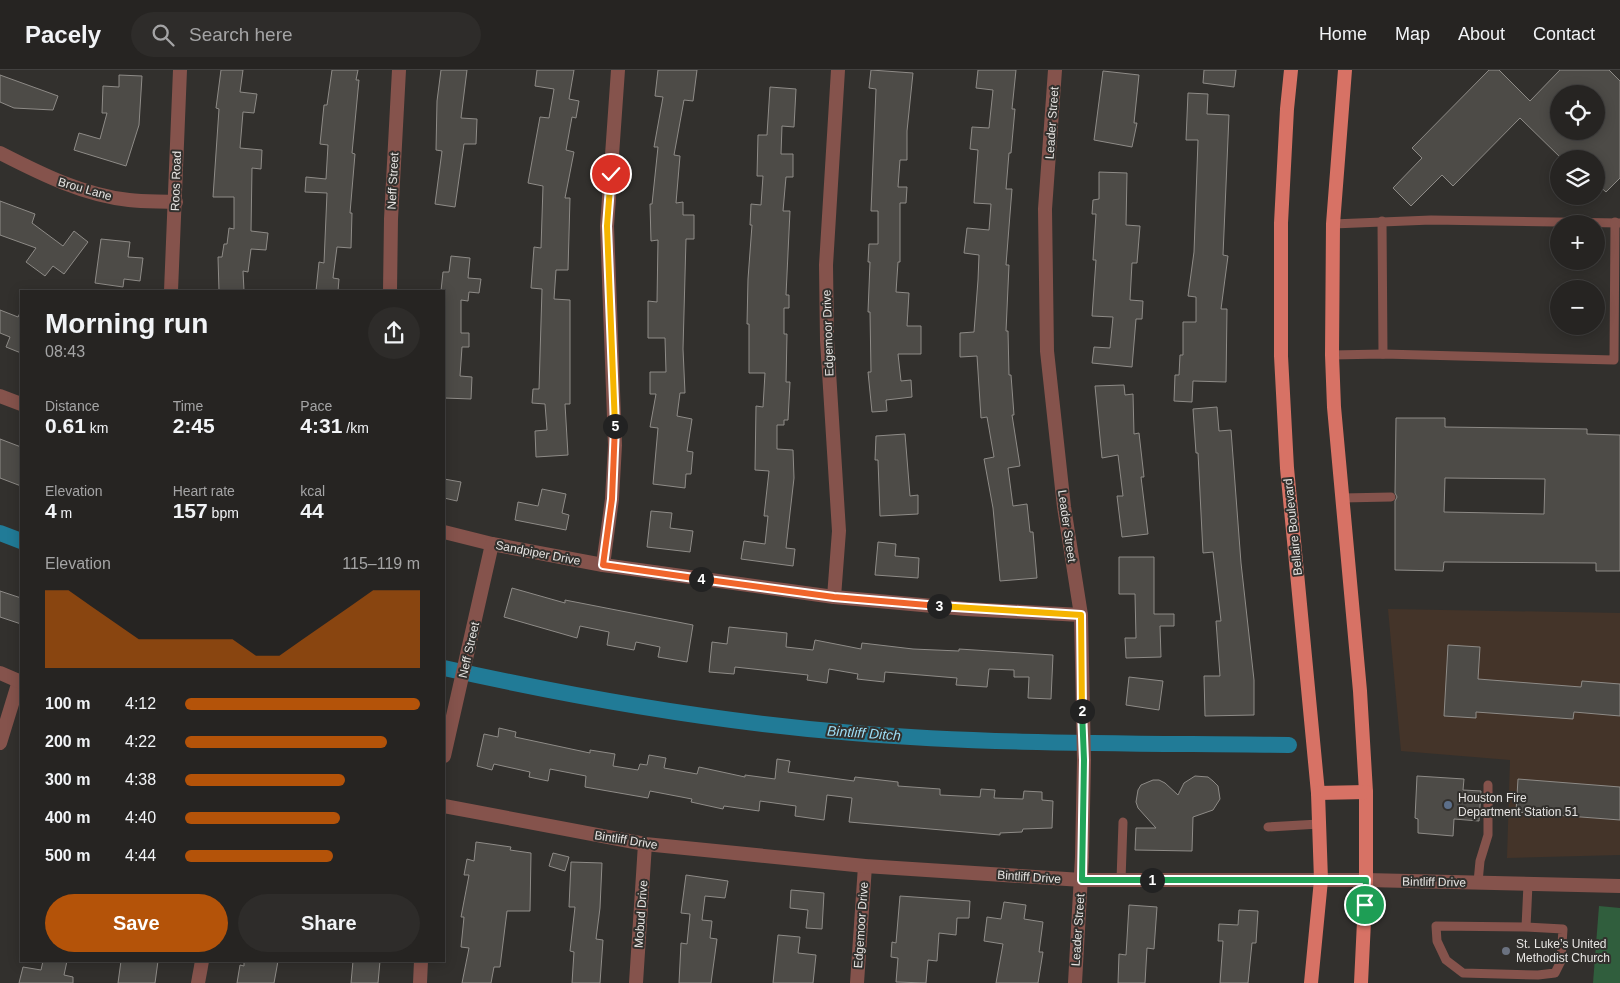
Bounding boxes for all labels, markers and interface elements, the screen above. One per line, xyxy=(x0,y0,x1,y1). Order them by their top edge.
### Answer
search box xyxy=(131,12,481,57)
text: Pacely xyxy=(25,21,101,48)
icon: search xyxy=(149,21,177,49)
text: Search here xyxy=(189,24,293,45)
text: Home xyxy=(1319,24,1367,44)
text: Map xyxy=(1395,24,1430,44)
text: About xyxy=(1458,24,1505,44)
text: Contact xyxy=(1533,24,1595,44)
map controls xyxy=(1550,85,1605,335)
button: locate xyxy=(1550,85,1605,140)
street label: Leader Street xyxy=(1042,86,1062,160)
button: layers xyxy=(1550,150,1605,205)
street label: Roos Road xyxy=(168,151,184,211)
street label: Neff Street xyxy=(385,151,402,210)
pin xyxy=(590,153,632,195)
icon: check xyxy=(597,160,625,188)
street label: Brou Lane xyxy=(56,175,114,203)
button: + xyxy=(1550,215,1605,270)
button: − xyxy=(1550,280,1605,335)
street label: Edgemoor Drive xyxy=(819,289,837,377)
button: share xyxy=(368,307,420,359)
text: Morning run xyxy=(45,308,208,339)
text: 08:43 xyxy=(45,343,85,360)
text: Distance xyxy=(45,398,99,414)
text: Time xyxy=(173,398,203,414)
text: Pace xyxy=(300,398,332,414)
text: 0.61 xyxy=(45,414,86,437)
text: 2:45 xyxy=(173,414,215,437)
text: 4:31 xyxy=(300,414,342,437)
pin: 5 xyxy=(602,414,628,438)
text: 5 xyxy=(612,418,619,434)
text: km xyxy=(86,420,108,436)
text: /km xyxy=(342,420,369,436)
street label: Bellaire Boulevard xyxy=(1281,478,1305,576)
text: Elevation xyxy=(45,483,103,499)
text: Heart rate xyxy=(173,483,235,499)
text: kcal xyxy=(300,483,325,499)
street label: Leader Street xyxy=(1055,489,1079,564)
text: 4 xyxy=(45,499,57,522)
text: 157 xyxy=(173,499,208,522)
text: 44 xyxy=(300,499,324,522)
text: m xyxy=(57,505,72,521)
text: bpm xyxy=(208,505,239,521)
street label: Sandpiper Drive xyxy=(494,538,582,568)
text: Elevation xyxy=(45,555,111,572)
text: 115–119 m xyxy=(342,555,420,572)
pin: 4 xyxy=(688,566,714,592)
text: 4 xyxy=(698,571,705,587)
pin: 3 xyxy=(926,594,952,618)
text: 3 xyxy=(936,598,943,614)
street label: Neff Street xyxy=(456,620,482,679)
text: 100 m xyxy=(45,695,90,712)
text: 4:12 xyxy=(125,695,156,712)
pin: 2 xyxy=(1070,698,1094,724)
text: 2 xyxy=(1079,703,1086,719)
water label: Bintliff Ditch xyxy=(827,722,902,744)
text: 200 m xyxy=(45,733,90,750)
text: 4:22 xyxy=(125,733,156,750)
text: 300 m xyxy=(45,771,90,788)
text: 4:38 xyxy=(125,771,156,788)
place label: Houston Fire Department Station 51 xyxy=(1458,791,1578,819)
marker: Houston Fire Department Station 51 xyxy=(1442,799,1454,811)
text: 400 m xyxy=(45,809,90,826)
text: 4:40 xyxy=(125,809,156,826)
street label: Bintliff Drive xyxy=(593,828,659,852)
text: 500 m xyxy=(45,847,90,864)
text: 4:44 xyxy=(125,847,156,864)
street label: Bintliff Drive xyxy=(997,868,1062,886)
pin: 1 xyxy=(1140,868,1164,892)
text: 1 xyxy=(1149,872,1156,888)
street label: Bintliff Drive xyxy=(1402,874,1466,890)
street label: Mobud Drive xyxy=(632,879,650,948)
street label: Edgemoor Drive xyxy=(851,881,871,969)
pin xyxy=(1344,884,1386,926)
icon: arrive xyxy=(1351,891,1379,919)
street label: Leader Street xyxy=(1068,893,1088,967)
button: Save xyxy=(45,894,228,952)
button: Share xyxy=(238,894,420,952)
place label: St. Luke’s United Methodist Church xyxy=(1516,937,1610,965)
marker: St. Luke’s United Methodist Church xyxy=(1500,945,1512,957)

